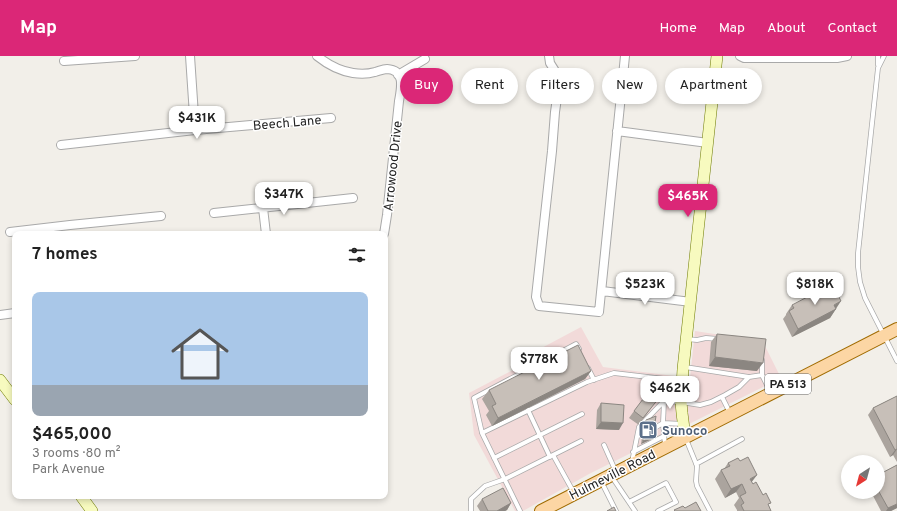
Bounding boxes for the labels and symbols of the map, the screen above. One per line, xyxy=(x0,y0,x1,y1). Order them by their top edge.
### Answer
pin: $431K xyxy=(169,106,225,140)
street label: Beech Lane xyxy=(252,113,322,135)
street label: Arrowood Drive xyxy=(381,120,407,212)
pin: $347K xyxy=(256,182,312,216)
pin: $465K xyxy=(660,184,716,218)
pin: $523K xyxy=(617,272,673,306)
pin: $818K xyxy=(787,272,843,306)
pin: $778K xyxy=(511,347,567,381)
road number: PA 513 xyxy=(765,374,811,394)
pin: $462K xyxy=(642,376,698,410)
fuel station icon: Sunoco xyxy=(637,419,659,441)
place label: Sunoco xyxy=(662,424,707,440)
street label: Hulmeville Road xyxy=(567,447,659,504)
north arrow xyxy=(841,455,885,499)

